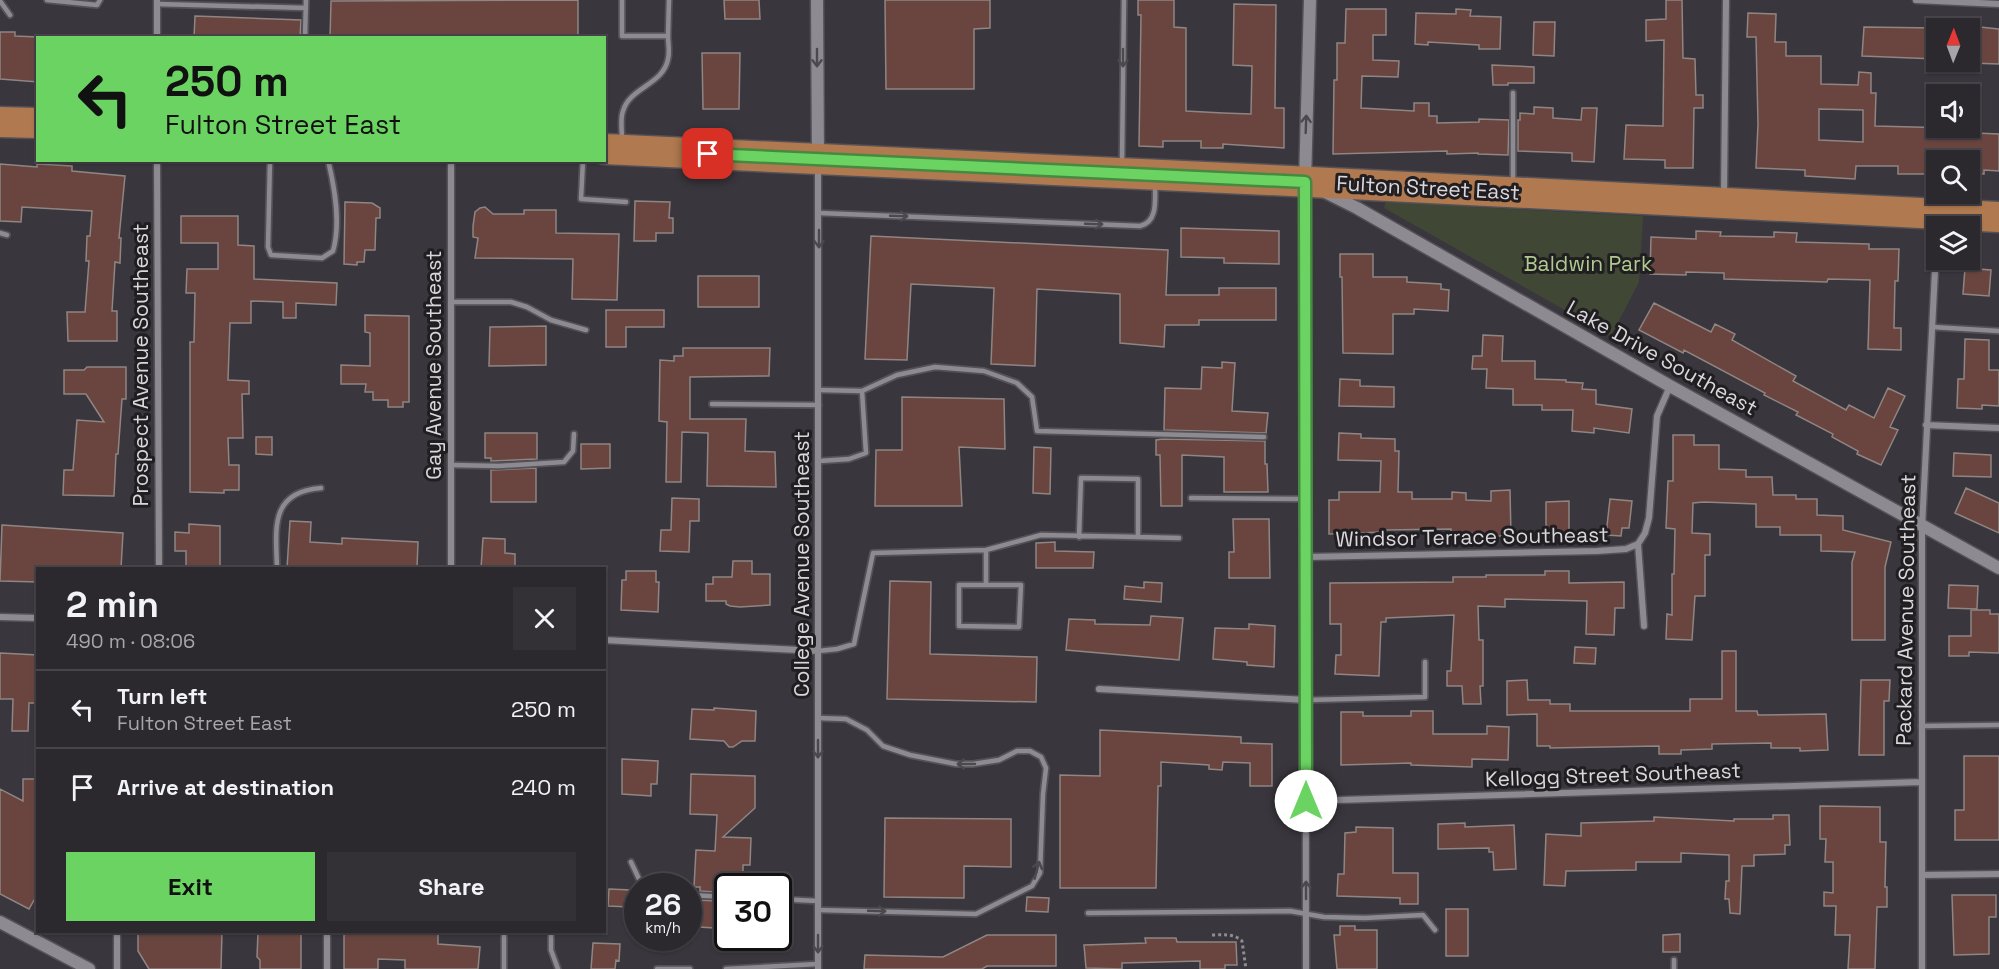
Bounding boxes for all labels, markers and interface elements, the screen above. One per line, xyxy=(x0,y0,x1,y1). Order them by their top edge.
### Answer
north arrow xyxy=(1926,18,1980,72)
map controls xyxy=(1926,18,1980,270)
one-way arrow xyxy=(811,48,823,68)
one-way arrow xyxy=(1117,48,1129,68)
text: 250 m xyxy=(165,55,289,108)
icon: left xyxy=(66,60,144,138)
button: sound xyxy=(1926,84,1980,138)
text: Fulton Street East xyxy=(165,107,401,142)
one-way arrow xyxy=(1301,114,1312,134)
pin xyxy=(682,128,733,179)
icon: arrive xyxy=(691,137,724,170)
button: search xyxy=(1926,150,1980,204)
street label: Fulton Street East xyxy=(1336,169,1520,206)
one-way arrow xyxy=(888,211,908,222)
button: layers xyxy=(1926,216,1980,270)
one-way arrow xyxy=(1083,219,1103,230)
street label: Prospect Avenue Southeast xyxy=(127,224,154,506)
one-way arrow xyxy=(813,229,825,249)
street label: Gay Avenue Southeast xyxy=(420,250,447,480)
park label: Baldwin Park xyxy=(1524,250,1652,277)
street label: Lake Drive Southeast xyxy=(1562,294,1762,421)
street label: College Avenue Southeast xyxy=(788,431,815,697)
street label: Packard Avenue Southeast xyxy=(1890,474,1921,746)
street label: Windsor Terrace Southeast xyxy=(1335,521,1609,552)
text: 2 min xyxy=(66,582,159,628)
button: close xyxy=(513,587,576,650)
text: 490 m · 08:06 xyxy=(66,628,195,654)
text: Turn left xyxy=(117,682,207,710)
icon: left xyxy=(66,693,99,726)
text: 250 m xyxy=(511,695,576,723)
text: Fulton Street East xyxy=(117,710,292,736)
one-way arrow xyxy=(812,739,824,759)
street label: Kellogg Street Southeast xyxy=(1485,757,1741,792)
one-way arrow xyxy=(956,758,976,770)
position arrow xyxy=(1274,769,1338,833)
icon: arrive xyxy=(66,771,99,804)
text: Arrive at destination xyxy=(117,773,334,801)
text: 240 m xyxy=(511,773,576,801)
button: Exit xyxy=(66,852,315,921)
button: Share xyxy=(327,852,576,921)
one-way arrow xyxy=(1032,861,1044,880)
speed limit sign: 30 xyxy=(714,873,792,951)
one-way arrow xyxy=(1300,880,1312,900)
text: 26 xyxy=(645,885,681,924)
one-way arrow xyxy=(866,905,886,916)
text: km/h xyxy=(645,918,681,937)
one-way arrow xyxy=(812,934,824,954)

